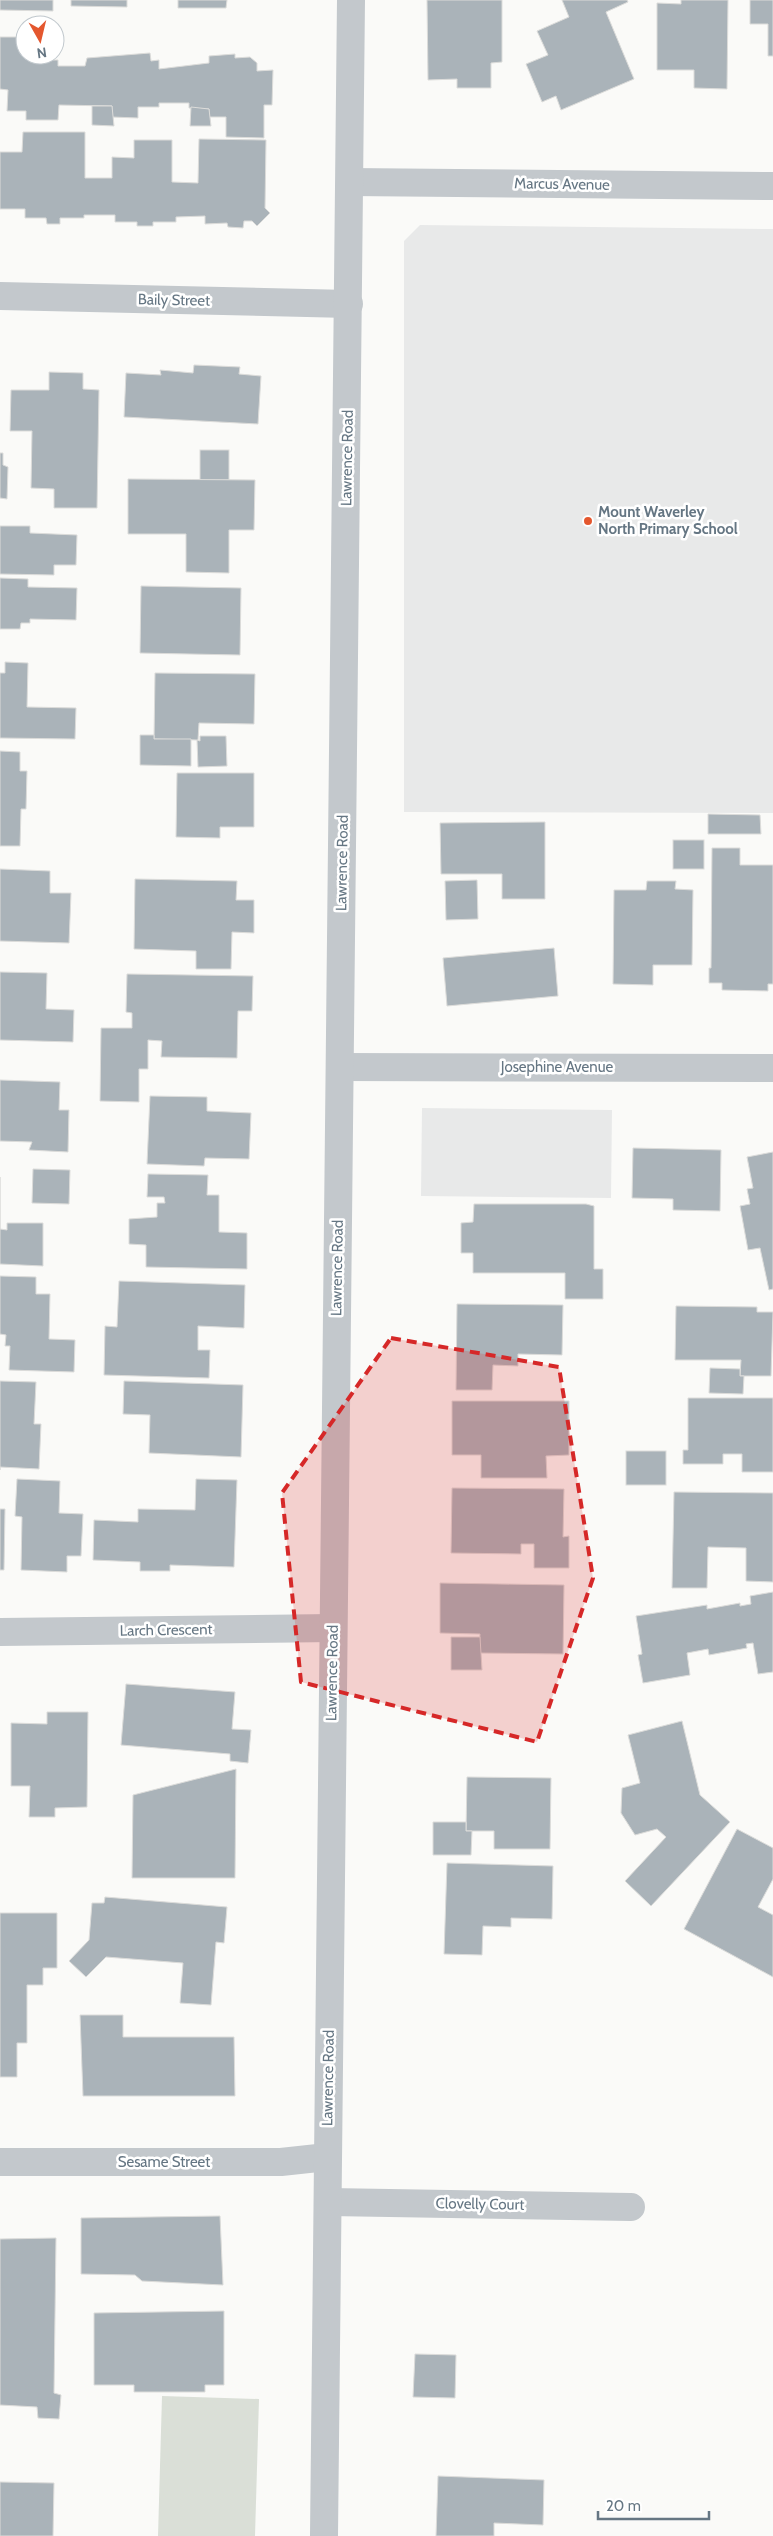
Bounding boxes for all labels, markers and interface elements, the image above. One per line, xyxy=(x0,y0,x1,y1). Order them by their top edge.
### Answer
north arrow xyxy=(15,15,65,65)
text: N xyxy=(36,43,48,62)
street label: Marcus Avenue xyxy=(514,174,610,194)
street label: Baily Street xyxy=(138,290,210,310)
street label: Lawrence Road xyxy=(337,410,357,506)
place label: Mount Waverley North Primary School xyxy=(598,503,738,538)
marker: Mount Waverley North Primary School xyxy=(582,515,594,527)
street label: Lawrence Road xyxy=(332,815,352,911)
street label: Josephine Avenue xyxy=(500,1058,614,1076)
street label: Lawrence Road xyxy=(327,1220,347,1316)
street label: Larch Crescent xyxy=(119,1620,213,1640)
street label: Lawrence Road xyxy=(322,1625,342,1721)
street label: Lawrence Road xyxy=(318,2030,338,2126)
street label: Sesame Street xyxy=(118,2153,210,2171)
street label: Clovelly Court xyxy=(436,2194,524,2214)
scale bar xyxy=(598,2488,709,2520)
text: 20 m xyxy=(606,2497,641,2515)

